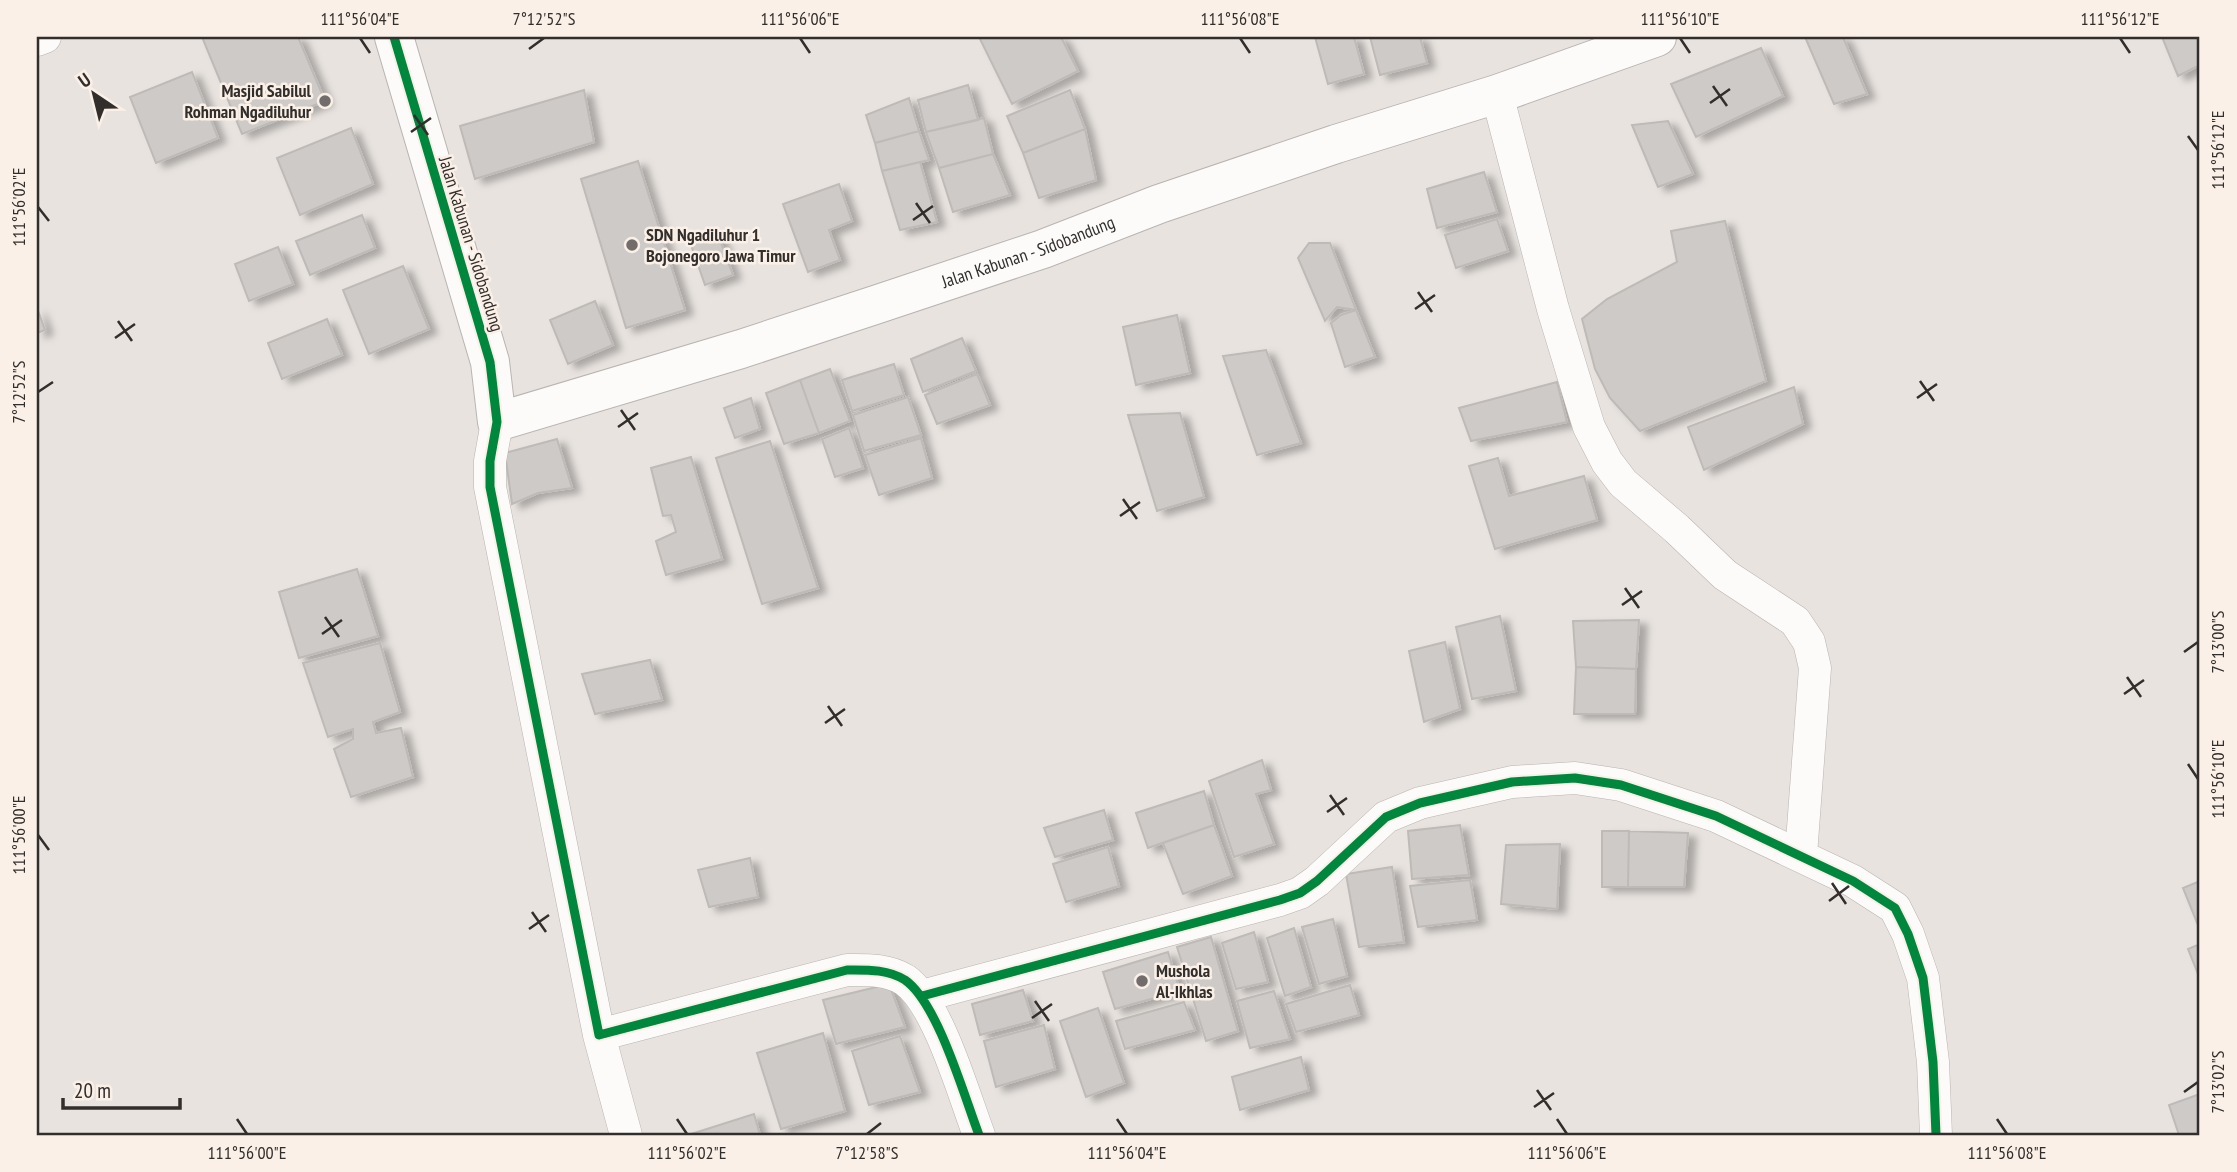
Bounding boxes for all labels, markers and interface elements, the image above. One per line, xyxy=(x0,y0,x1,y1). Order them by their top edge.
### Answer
text: 111°56'04"E xyxy=(321,7,399,30)
text: 7°12'52"S xyxy=(513,7,576,30)
text: 111°56'06"E xyxy=(761,7,839,30)
text: 111°56'08"E xyxy=(1201,7,1279,30)
text: 111°56'10"E xyxy=(1641,7,1719,30)
text: 111°56'12"E xyxy=(2081,7,2159,30)
north arrow xyxy=(60,60,130,130)
text: U xyxy=(73,67,95,93)
place label: Masjid Sabilul Rohman Ngadiluhur xyxy=(184,79,312,123)
marker: Masjid Sabilul Rohman Ngadiluhur xyxy=(317,93,333,109)
text: 111°56'12"E xyxy=(2206,111,2229,189)
street label: Jalan Kabunan - Sidobandung xyxy=(434,153,509,334)
text: 111°56'02"E xyxy=(7,168,30,246)
street label: Jalan Kabunan - Sidobandung xyxy=(938,210,1118,293)
place label: SDN Ngadiluhur 1 Bojonegoro Jawa Timur xyxy=(646,223,796,267)
marker: SDN Ngadiluhur 1 Bojonegoro Jawa Timur xyxy=(624,237,640,253)
text: 7°12'52"S xyxy=(7,360,30,423)
text: 7°13'00"S xyxy=(2206,610,2229,673)
text: 111°56'10"E xyxy=(2206,740,2229,818)
text: 111°56'00"E xyxy=(7,796,30,874)
place label: Mushola Al-Ikhlas xyxy=(1155,959,1213,1003)
marker: Mushola Al-Ikhlas xyxy=(1134,973,1150,989)
text: 7°13'02"S xyxy=(2206,1050,2229,1113)
scale bar xyxy=(63,1067,180,1111)
text: 20 m xyxy=(74,1077,111,1104)
text: 111°56'00"E xyxy=(208,1141,286,1164)
text: 111°56'02"E xyxy=(648,1141,726,1164)
text: 7°12'58"S xyxy=(836,1141,899,1164)
text: 111°56'04"E xyxy=(1088,1141,1166,1164)
text: 111°56'06"E xyxy=(1528,1141,1606,1164)
text: 111°56'08"E xyxy=(1968,1141,2046,1164)

